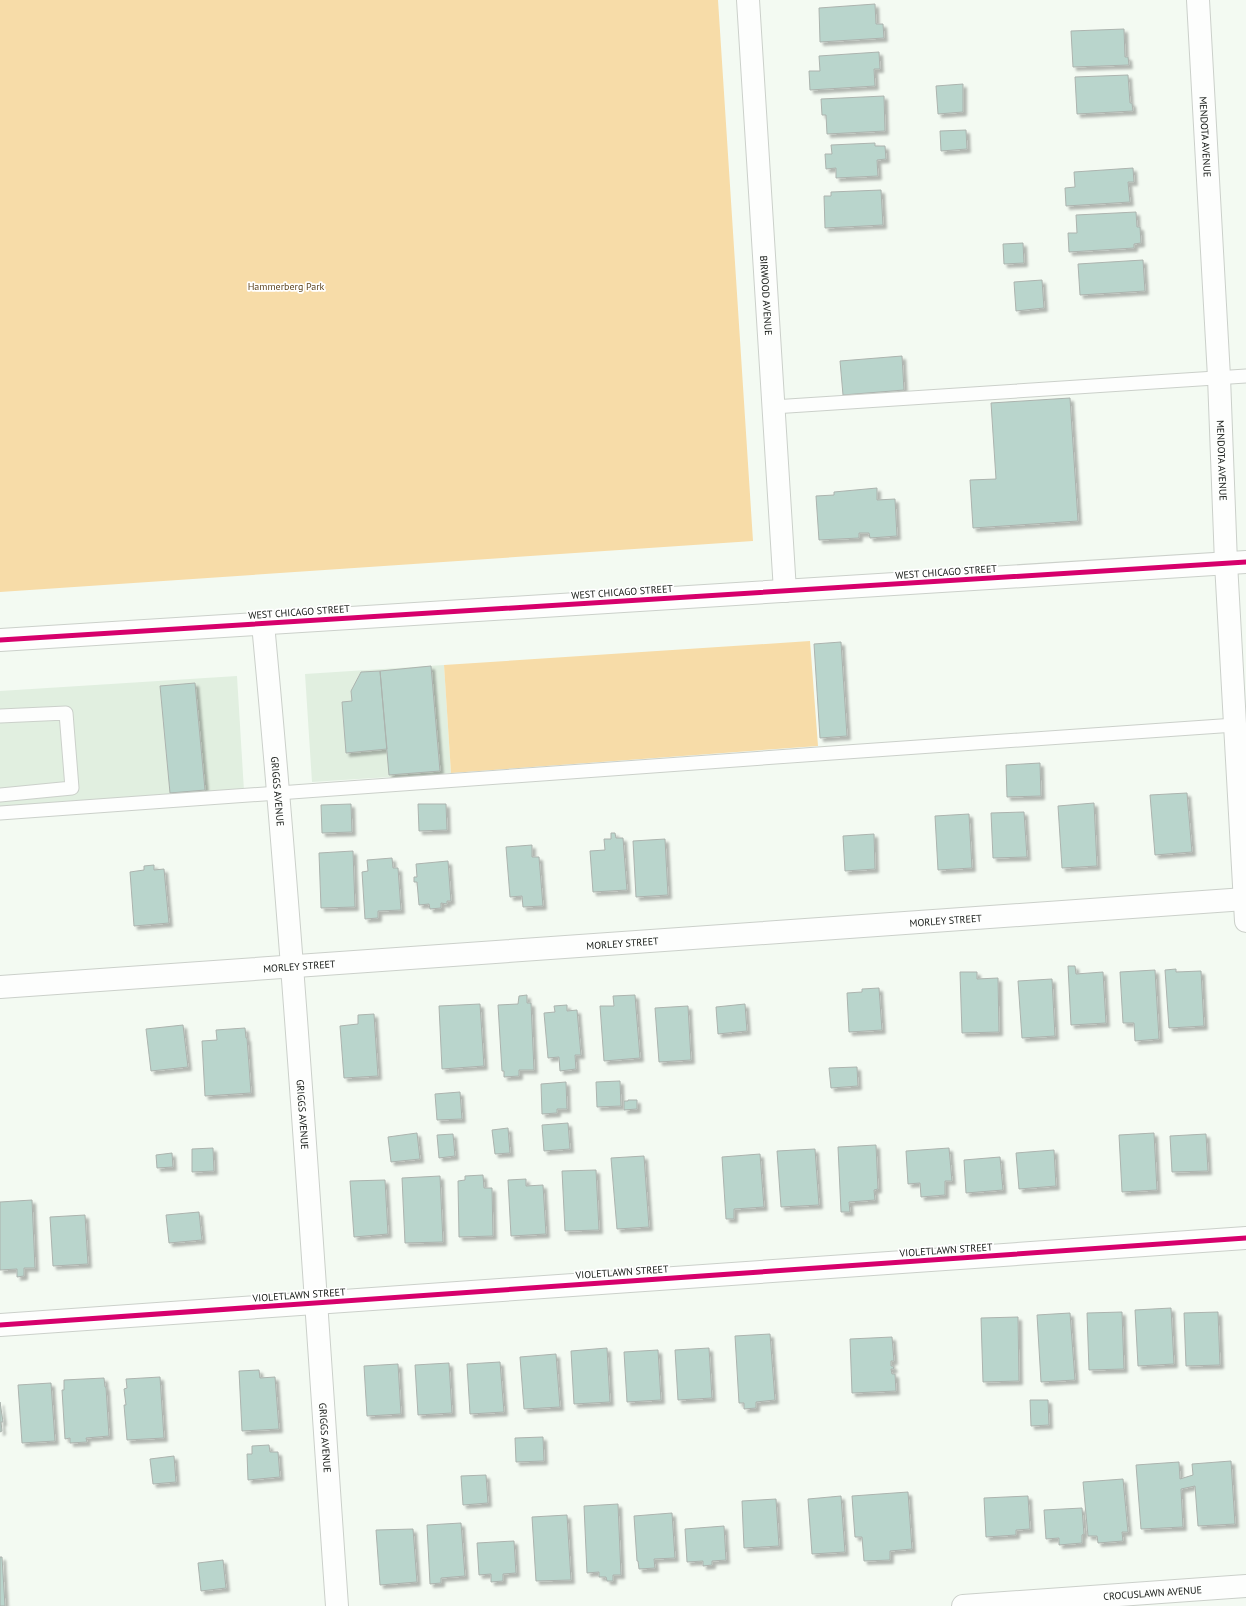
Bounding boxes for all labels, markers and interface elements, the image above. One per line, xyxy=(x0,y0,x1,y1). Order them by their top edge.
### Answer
street label: MENDOTA AVENUE xyxy=(1197,96,1214,177)
street label: BIRWOOD AVENUE xyxy=(758,255,775,336)
park label: Hammerberg Park xyxy=(248,280,325,293)
street label: MENDOTA AVENUE xyxy=(1214,420,1230,501)
street label: WEST CHICAGO STREET xyxy=(895,562,998,582)
street label: WEST CHICAGO STREET xyxy=(571,582,674,602)
street label: WEST CHICAGO STREET xyxy=(248,602,351,622)
street label: GRIGGS AVENUE xyxy=(269,756,287,827)
street label: MORLEY STREET xyxy=(909,911,983,929)
street label: MORLEY STREET xyxy=(586,934,659,952)
street label: MORLEY STREET xyxy=(263,957,336,975)
street label: GRIGGS AVENUE xyxy=(294,1079,312,1150)
street label: VIOLETLAWN STREET xyxy=(898,1240,993,1260)
street label: VIOLETLAWN STREET xyxy=(574,1262,669,1282)
street label: VIOLETLAWN STREET xyxy=(251,1285,346,1305)
street label: GRIGGS AVENUE xyxy=(316,1402,334,1473)
street label: CROCUSLAWN AVENUE xyxy=(1103,1583,1202,1603)

